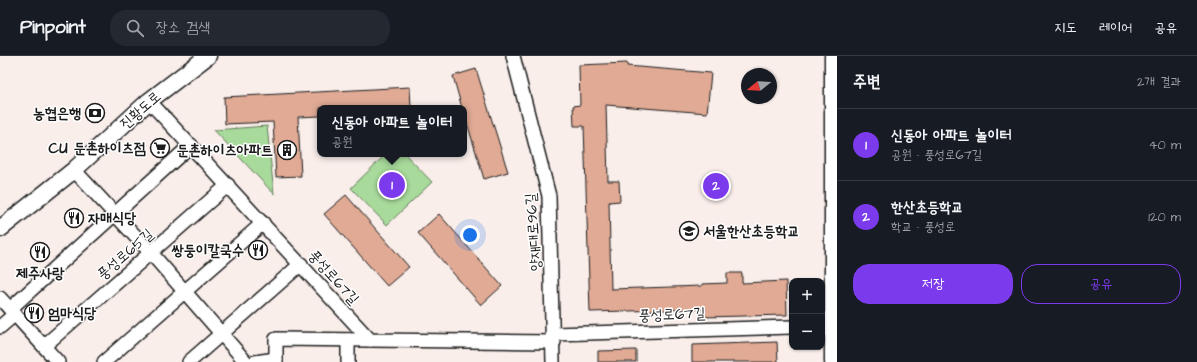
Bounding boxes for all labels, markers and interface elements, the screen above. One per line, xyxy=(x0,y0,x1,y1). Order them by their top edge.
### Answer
search box xyxy=(110,10,390,46)
text: Pinpoint xyxy=(20,14,86,41)
icon: search xyxy=(124,17,146,39)
text: 장소 검색 xyxy=(156,17,210,38)
text: 지도 xyxy=(1054,18,1077,38)
text: 레이어 xyxy=(1099,18,1132,38)
text: 공유 xyxy=(1154,18,1177,38)
north arrow xyxy=(741,68,777,104)
text: 주변 xyxy=(853,70,880,94)
text: 2개 결과 xyxy=(1137,73,1181,91)
street label: 진황도로 xyxy=(115,87,165,134)
bank icon: 농협은행 xyxy=(84,102,106,124)
place label: 농협은행 xyxy=(33,103,81,124)
popup xyxy=(317,105,467,157)
text: 신동아 아파트 놀이터 xyxy=(332,112,452,133)
text: 신동아 아파트 놀이터 xyxy=(891,125,1012,146)
text: 공원 xyxy=(332,133,353,151)
text: 1 xyxy=(865,136,867,154)
text: 40 m xyxy=(1149,136,1181,154)
supermarket icon: CU 둔촌하이츠점 xyxy=(149,137,171,159)
place label: CU 둔촌하이츠점 xyxy=(49,138,146,159)
building icon: 둔촌하이츠아파트 xyxy=(276,139,298,161)
place label: 둔촌하이츠아파트 xyxy=(176,140,273,161)
text: 공원 · 풍성로67길 xyxy=(891,146,982,164)
pin: 1 xyxy=(379,170,405,200)
pin: 2 xyxy=(703,171,729,201)
street label: 양재대로96길 xyxy=(520,192,547,272)
text: 한산초등학교 xyxy=(891,197,963,218)
restaurant icon: 자매식당 xyxy=(63,207,85,229)
place label: 자매식당 xyxy=(88,208,136,229)
text: 2 xyxy=(862,208,870,226)
text: 120 m xyxy=(1148,208,1181,226)
text: 학교 · 풍성로 xyxy=(891,218,956,236)
school or university icon: 서울한산초등학교 xyxy=(678,220,700,242)
place label: 서울한산초등학교 xyxy=(703,221,800,242)
street label: 풍성로65길 xyxy=(93,224,158,285)
your location xyxy=(460,225,480,245)
restaurant icon: 쌍둥이칼국수 xyxy=(247,239,269,261)
place label: 쌍둥이칼국수 xyxy=(171,240,244,261)
restaurant icon: 제주사랑 xyxy=(29,241,51,263)
street label: 풍성로67길 xyxy=(303,245,364,309)
place label: 제주사랑 xyxy=(16,263,65,284)
button: 저장 xyxy=(853,264,1013,304)
button: 공유 xyxy=(1021,264,1181,304)
map controls xyxy=(789,278,825,350)
button: + xyxy=(789,278,825,314)
restaurant icon: 엄마식당 xyxy=(23,302,45,324)
place label: 엄마식당 xyxy=(48,303,96,324)
street label: 풍성로67길 xyxy=(638,303,706,326)
button: − xyxy=(789,314,825,350)

